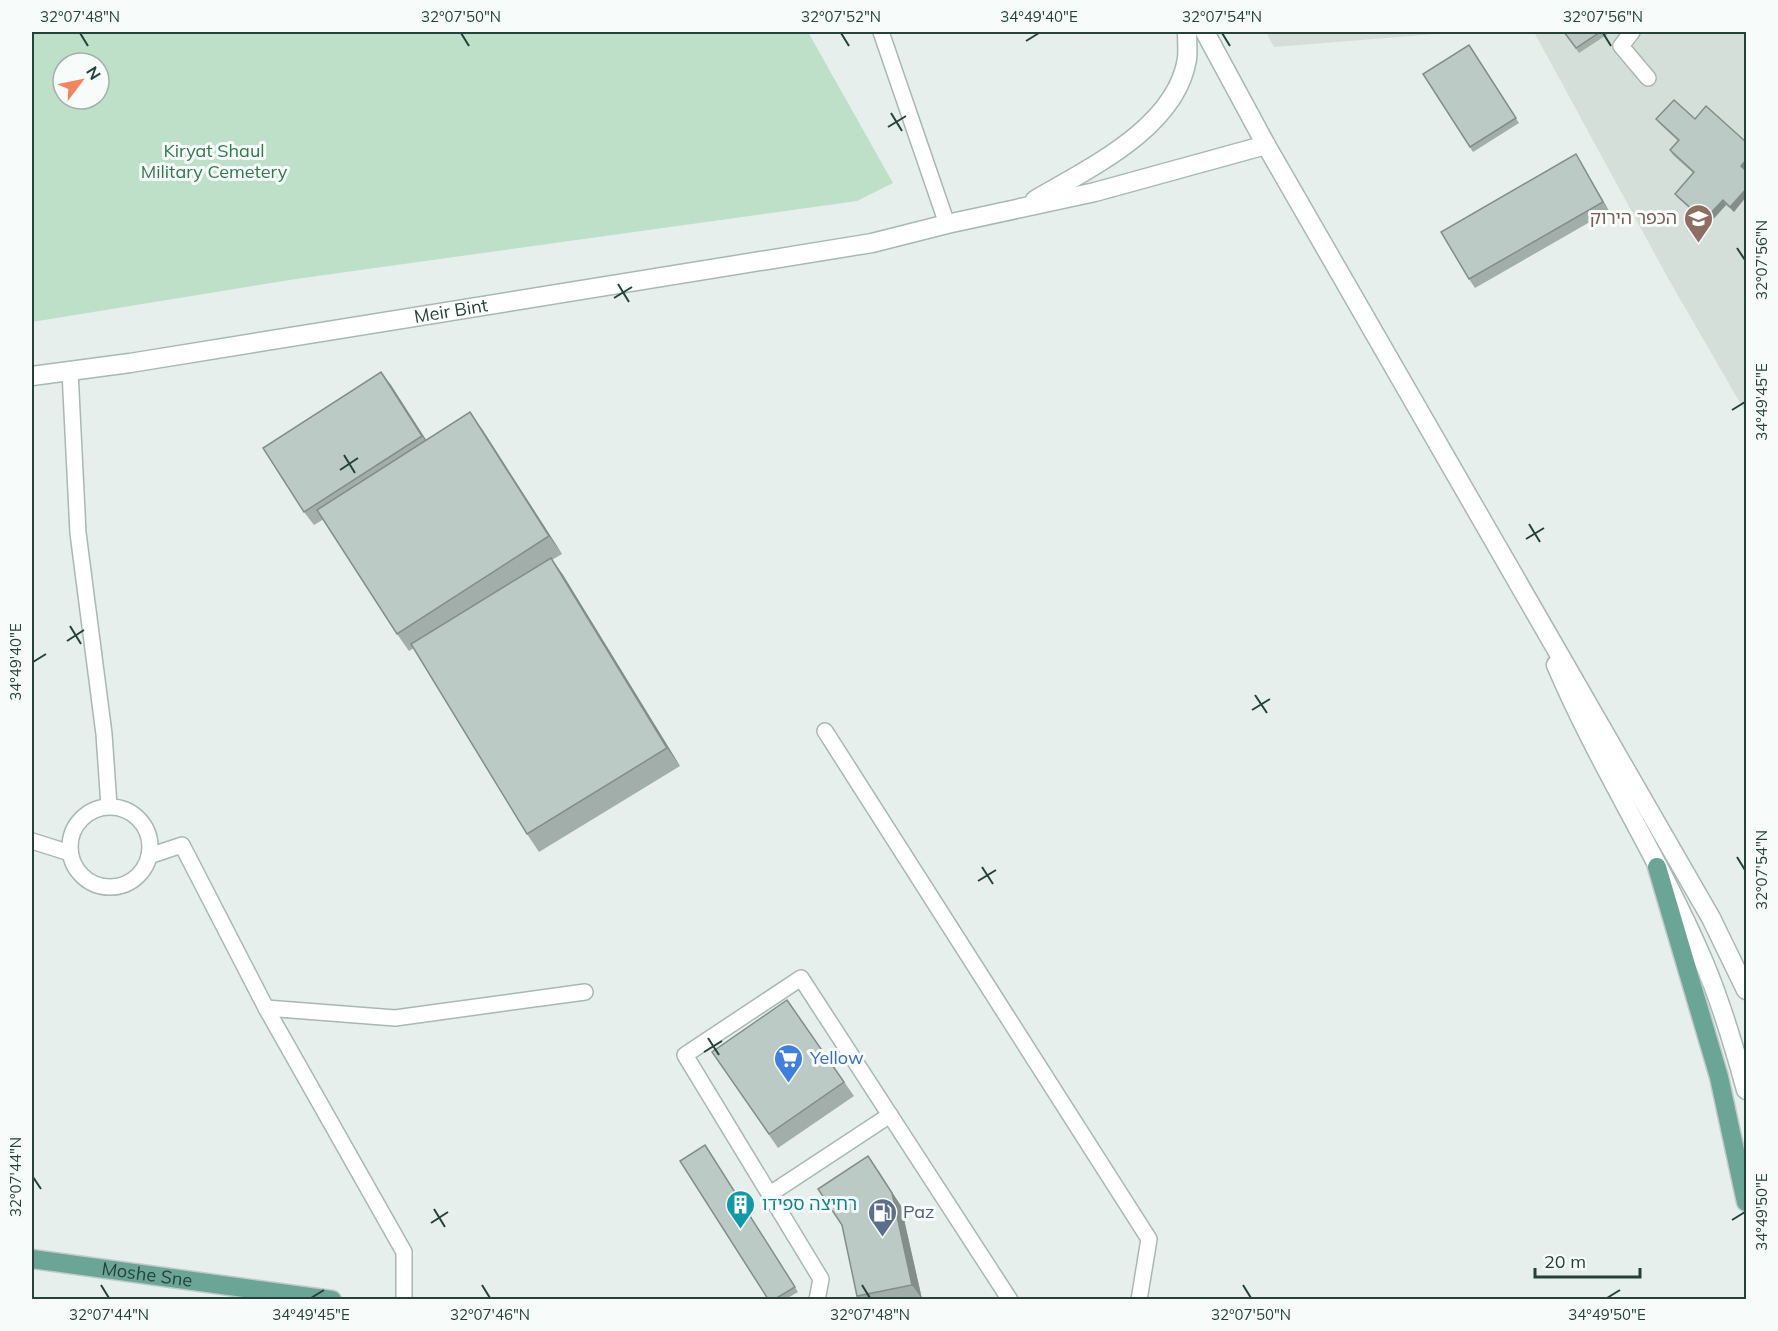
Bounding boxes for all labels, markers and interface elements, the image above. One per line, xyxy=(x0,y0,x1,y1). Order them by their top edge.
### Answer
text: 32°07'48"N xyxy=(40,7,120,26)
text: 32°07'50"N xyxy=(421,7,501,26)
text: 32°07'52"N xyxy=(801,7,881,26)
text: 34°49'40"E xyxy=(1000,7,1078,26)
text: 32°07'54"N xyxy=(1182,7,1262,26)
text: 32°07'56"N xyxy=(1563,7,1643,26)
north arrow xyxy=(51,51,111,111)
text: N xyxy=(82,63,105,83)
park label: Kiryat Shaul Military Cemetery xyxy=(141,139,288,183)
school or university icon: הכפר הירוק xyxy=(1682,202,1714,244)
place label: הכפר הירוק xyxy=(1590,206,1677,229)
text: 32°07'56"N xyxy=(1752,220,1771,300)
street label: Meir Bint xyxy=(412,293,489,328)
text: 34°49'45"E xyxy=(1752,363,1771,441)
text: 34°49'40"E xyxy=(6,623,25,701)
text: 32°07'54"N xyxy=(1752,830,1771,910)
supermarket icon: Yellow xyxy=(773,1042,805,1084)
place label: Yellow xyxy=(809,1046,864,1069)
text: 32°07'44"N xyxy=(6,1137,25,1217)
text: 34°49'50"E xyxy=(1752,1173,1771,1251)
building icon: רחיצה ספידו xyxy=(725,1188,757,1230)
place label: רחיצה ספידו xyxy=(762,1192,857,1215)
fuel station icon: Paz xyxy=(866,1196,898,1238)
place label: Paz xyxy=(903,1200,934,1223)
scale bar xyxy=(1535,1241,1640,1279)
text: 20 m xyxy=(1544,1250,1586,1273)
street label: Moshe Sne xyxy=(100,1257,194,1292)
text: 32°07'44"N xyxy=(69,1305,149,1324)
text: 34°49'45"E xyxy=(272,1305,350,1324)
text: 32°07'46"N xyxy=(450,1305,530,1324)
text: 32°07'48"N xyxy=(830,1305,910,1324)
text: 32°07'50"N xyxy=(1211,1305,1291,1324)
text: 34°49'50"E xyxy=(1568,1305,1646,1324)

